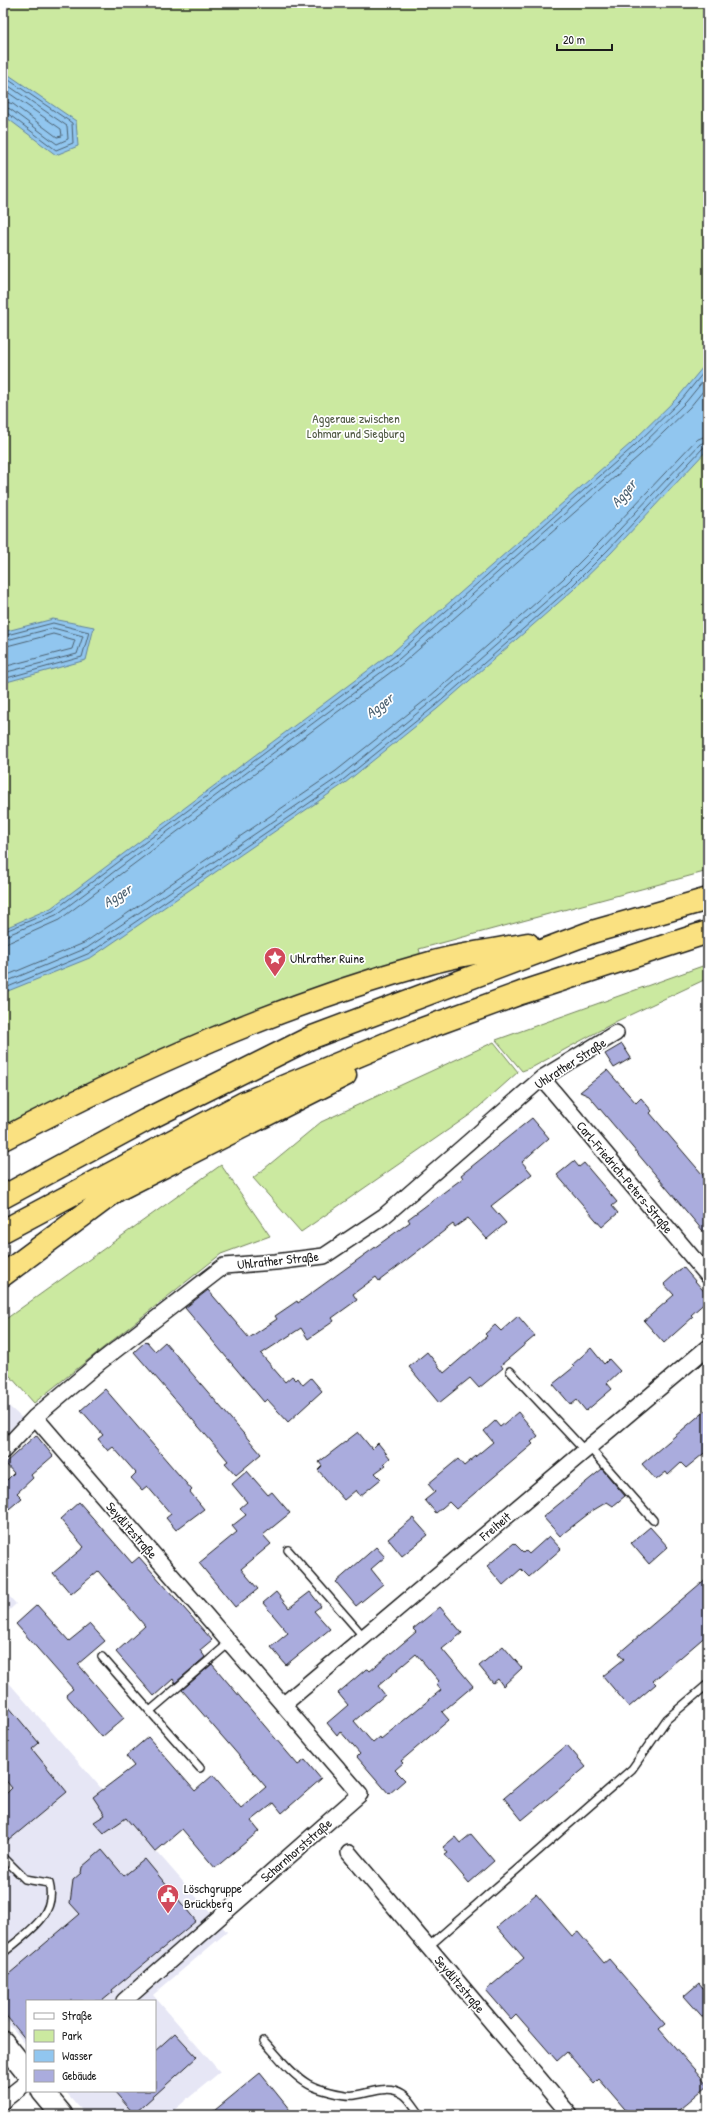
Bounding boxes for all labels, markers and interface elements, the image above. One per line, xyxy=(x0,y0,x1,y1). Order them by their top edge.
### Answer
scale bar xyxy=(557,26,612,52)
text: 20 m xyxy=(563,31,585,48)
park label: Aggeraue zwischen Lohmar und Siegburg xyxy=(307,409,405,442)
water label: Agger xyxy=(606,474,642,511)
water label: Agger xyxy=(361,687,399,722)
water label: Agger xyxy=(99,878,137,912)
place icon: Uhlrather Ruine xyxy=(262,945,288,978)
place label: Uhlrather Ruine xyxy=(290,949,364,967)
street label: Uhlrather Straße xyxy=(531,1033,609,1093)
street label: Carl-Friedrich-Peters-Straße xyxy=(573,1117,677,1237)
street label: Uhlrather Straße xyxy=(236,1247,320,1273)
street label: Seydlitzstraße xyxy=(102,1498,162,1562)
street label: Freiheit xyxy=(475,1507,515,1545)
street label: Scharnhorststraße xyxy=(256,1814,336,1886)
place label: Löschgruppe Brückberg xyxy=(184,1879,242,1912)
public building icon: Löschgruppe Brückberg xyxy=(155,1882,181,1915)
street label: Seydlitzstraße xyxy=(431,1951,489,2017)
legend xyxy=(26,2000,156,2092)
text: Straße xyxy=(62,2007,92,2024)
text: Park xyxy=(62,2027,82,2044)
text: Wasser xyxy=(62,2047,93,2064)
text: Gebäude xyxy=(62,2067,97,2084)

